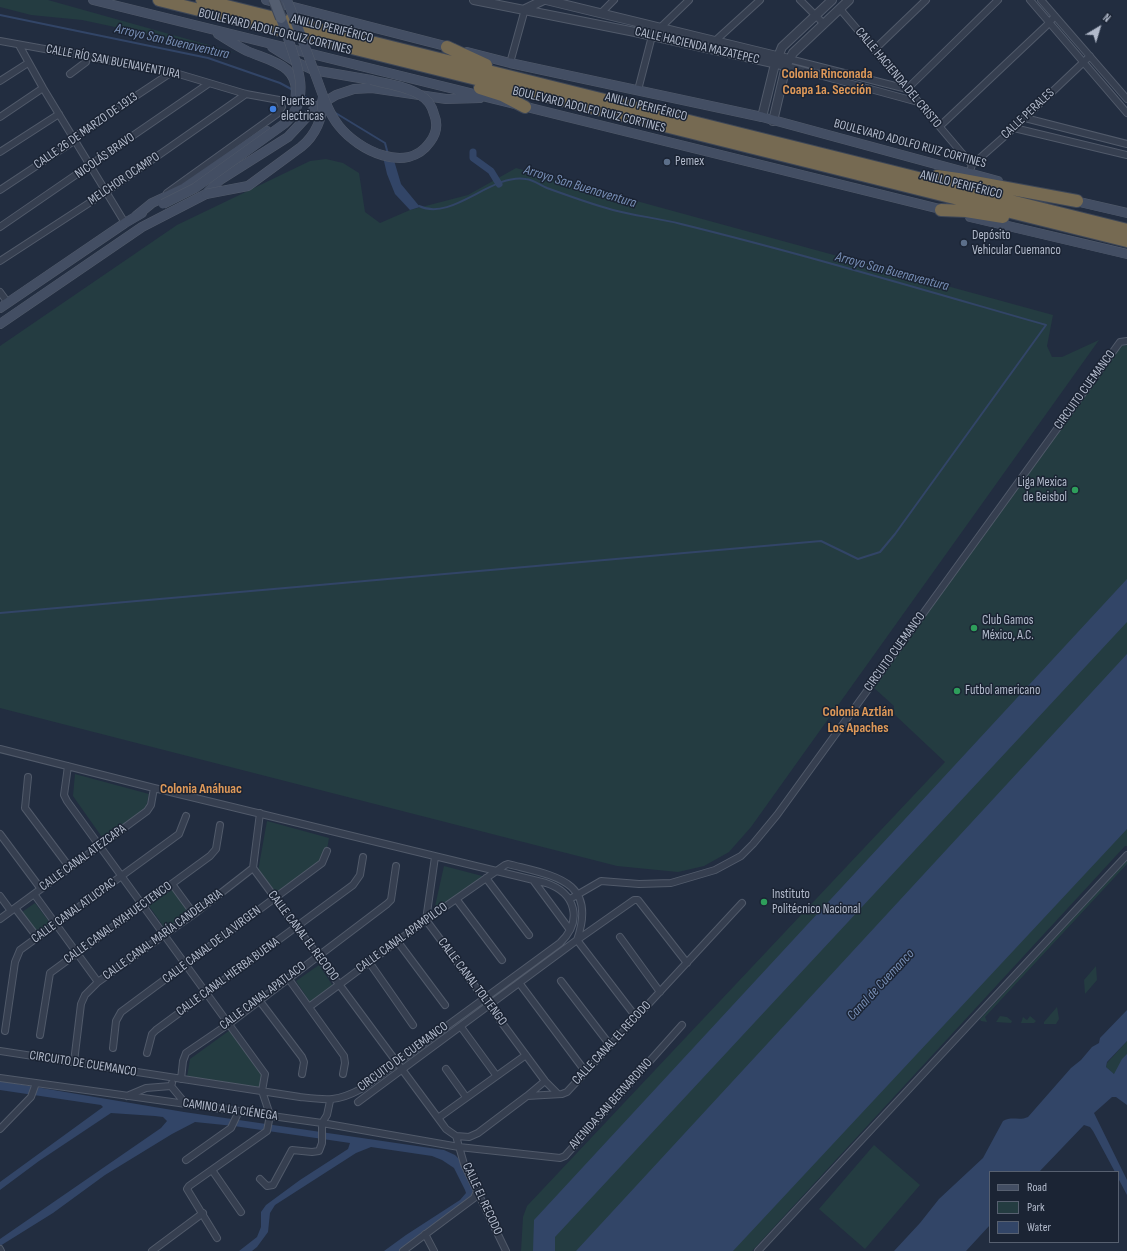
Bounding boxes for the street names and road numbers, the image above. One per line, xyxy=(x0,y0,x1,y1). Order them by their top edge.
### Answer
street label: BOULEVARD ADOLFO RUIZ CORTINES xyxy=(197,5,353,59)
street label: ANILLO PERIFÉRICO xyxy=(289,11,375,47)
street label: CALLE HACIENDA MAZATEPEC xyxy=(633,24,761,68)
street label: CALLE HACIENDA DEL CRISTO xyxy=(851,25,945,131)
street label: CALLE RÍO SAN BUENAVENTURA xyxy=(45,41,181,83)
street label: BOULEVARD ADOLFO RUIZ CORTINES xyxy=(511,83,667,137)
street label: CALLE PERALES xyxy=(998,85,1058,143)
street label: CALLE 26 DE MARZO DE 1913 xyxy=(31,89,141,173)
street label: ANILLO PERIFÉRICO xyxy=(603,89,689,125)
street label: BOULEVARD ADOLFO RUIZ CORTINES xyxy=(832,116,988,172)
street label: NICOLÁS BRAVO xyxy=(72,130,138,182)
street label: MELCHOR OCAMPO xyxy=(85,149,163,209)
street label: ANILLO PERIFÉRICO xyxy=(918,167,1004,203)
street label: CIRCUITO CUEMANCO xyxy=(1051,347,1119,433)
street label: CIRCUITO CUEMANCO xyxy=(861,609,929,695)
street label: CALLE CANAL ATEZCAPA xyxy=(37,821,129,895)
street label: CALLE CANAL ATLICPAC xyxy=(29,875,119,947)
street label: CALLE CANAL AYAHUECTENCO xyxy=(61,879,175,967)
street label: CALLE CANAL MARÍA CANDELARIA xyxy=(100,886,226,984)
street label: CALLE CANAL EL RECODO xyxy=(264,888,342,984)
street label: CALLE CANAL APAMPILCO xyxy=(353,900,451,976)
street label: CALLE CANAL DE LA VIRGEN xyxy=(160,903,264,987)
street label: CALLE CANAL HIERBA BUENA xyxy=(173,934,283,1020)
street label: CALLE CANAL TOLTENGO xyxy=(434,935,510,1029)
street label: CALLE CANAL APATLACO xyxy=(217,958,309,1034)
street label: CALLE CANAL EL RECODO xyxy=(569,998,655,1088)
street label: CIRCUITO DE CUEMANCO xyxy=(355,1019,451,1095)
street label: CIRCUITO DE CUEMANCO xyxy=(28,1048,138,1080)
street label: AVENIDA SAN BERNARDINO xyxy=(566,1055,656,1153)
street label: CAMINO A LA CIÉNEGA xyxy=(182,1096,278,1124)
street label: CALLE EL RECODO xyxy=(458,1160,506,1238)

